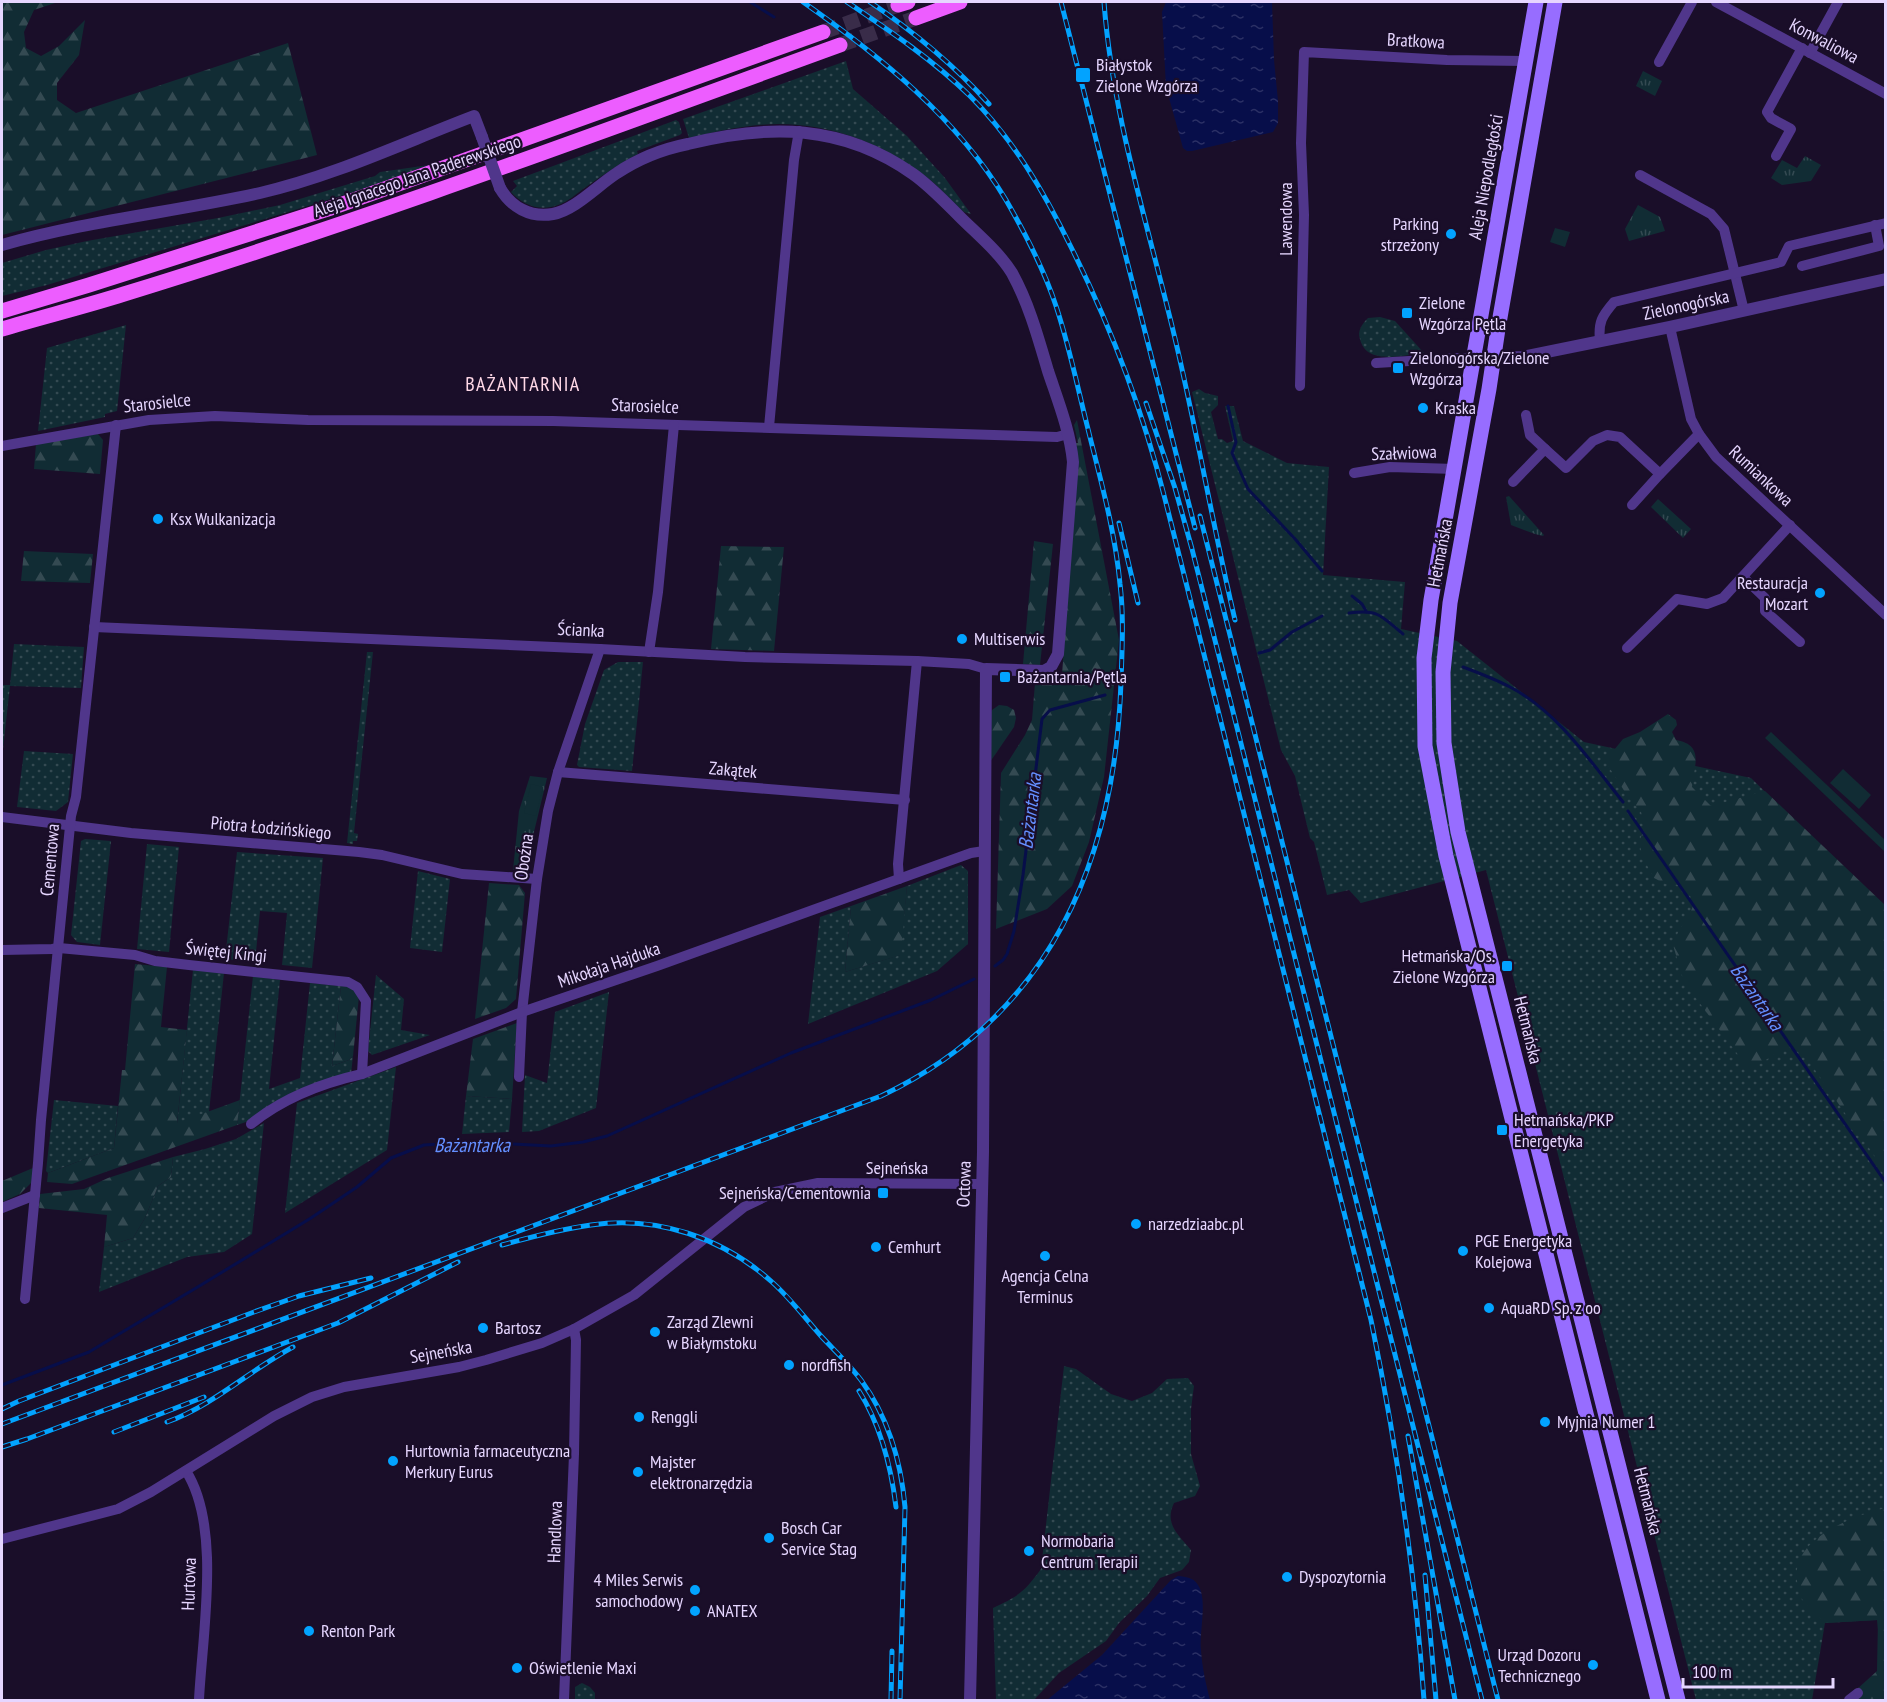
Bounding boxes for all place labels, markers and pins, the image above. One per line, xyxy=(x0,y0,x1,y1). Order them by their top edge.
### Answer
place label: Białystok Zielone Wzgórza xyxy=(1096,53,1198,97)
marker: Białystok Zielone Wzgórza xyxy=(1074,66,1092,84)
place label: Parking strzeżony xyxy=(1381,212,1439,256)
marker: Parking strzeżony xyxy=(1444,227,1458,241)
place label: Zielone Wzgórza Pętla xyxy=(1419,291,1506,335)
marker: Zielone Wzgórza Pętla xyxy=(1400,306,1414,320)
place label: Zielonogórska/Zielone Wzgórza xyxy=(1410,346,1550,390)
marker: Zielonogórska/Zielone Wzgórza xyxy=(1391,361,1405,375)
place label: Kraska xyxy=(1435,396,1476,419)
marker: Kraska xyxy=(1416,401,1430,415)
place label: Ksx Wulkanizacja xyxy=(170,507,276,530)
marker: Ksx Wulkanizacja xyxy=(151,512,165,526)
place label: Restauracja Mozart xyxy=(1737,571,1808,615)
marker: Restauracja Mozart xyxy=(1813,586,1827,600)
place label: Multiserwis xyxy=(974,627,1045,650)
marker: Multiserwis xyxy=(955,632,969,646)
place label: Bażantarnia/Pętla xyxy=(1017,665,1127,688)
marker: Bażantarnia/Pętla xyxy=(998,670,1012,684)
place label: Hetmańska/Os. Zielone Wzgórza xyxy=(1393,944,1495,988)
marker: Hetmańska/Os. Zielone Wzgórza xyxy=(1500,959,1514,973)
place label: Hetmańska/PKP Energetyka xyxy=(1514,1108,1614,1152)
marker: Hetmańska/PKP Energetyka xyxy=(1495,1123,1509,1137)
place label: Sejneńska/Cementownia xyxy=(719,1181,871,1204)
marker: Sejneńska/Cementownia xyxy=(876,1186,890,1200)
place label: narzedziaabc.pl xyxy=(1148,1212,1245,1235)
marker: narzedziaabc.pl xyxy=(1129,1217,1143,1231)
place label: PGE Energetyka Kolejowa xyxy=(1475,1229,1572,1273)
place label: Cemhurt xyxy=(888,1235,941,1258)
marker: Cemhurt xyxy=(869,1240,883,1254)
marker: PGE Energetyka Kolejowa xyxy=(1456,1244,1470,1258)
marker: Agencja Celna Terminus xyxy=(1038,1249,1052,1263)
place label: Agencja Celna Terminus xyxy=(1001,1264,1089,1308)
place label: AquaRD Sp. z oo xyxy=(1501,1296,1601,1319)
marker: AquaRD Sp. z oo xyxy=(1482,1301,1496,1315)
place label: Zarząd Zlewni w Białymstoku xyxy=(667,1310,757,1354)
place label: Bartosz xyxy=(495,1316,541,1339)
marker: Bartosz xyxy=(476,1321,490,1335)
marker: Zarząd Zlewni w Białymstoku xyxy=(648,1325,662,1339)
place label: nordfish xyxy=(801,1353,851,1376)
marker: nordfish xyxy=(782,1358,796,1372)
place label: Renggli xyxy=(651,1405,698,1428)
marker: Renggli xyxy=(632,1410,646,1424)
place label: Myjnia Numer 1 xyxy=(1557,1410,1655,1433)
marker: Myjnia Numer 1 xyxy=(1538,1415,1552,1429)
place label: Hurtownia farmaceutyczna Merkury Eurus xyxy=(405,1439,570,1483)
place label: Majster elektronarzędzia xyxy=(650,1450,753,1494)
marker: Hurtownia farmaceutyczna Merkury Eurus xyxy=(386,1454,400,1468)
marker: Majster elektronarzędzia xyxy=(631,1465,645,1479)
place label: Bosch Car Service Stag xyxy=(781,1516,857,1560)
place label: Normobaria Centrum Terapii xyxy=(1041,1529,1138,1573)
marker: Bosch Car Service Stag xyxy=(762,1531,776,1545)
marker: Normobaria Centrum Terapii xyxy=(1022,1544,1036,1558)
place label: Dyspozytornia xyxy=(1299,1565,1386,1588)
place label: 4 Miles Serwis samochodowy xyxy=(594,1568,683,1612)
marker: Dyspozytornia xyxy=(1280,1570,1294,1584)
marker: 4 Miles Serwis samochodowy xyxy=(688,1583,702,1597)
place label: ANATEX xyxy=(707,1599,758,1622)
marker: ANATEX xyxy=(688,1604,702,1618)
place label: Renton Park xyxy=(321,1619,395,1642)
marker: Renton Park xyxy=(302,1624,316,1638)
place label: Urząd Dozoru Technicznego xyxy=(1498,1643,1581,1687)
place label: Oświetlenie Maxi xyxy=(529,1656,637,1679)
marker: Urząd Dozoru Technicznego xyxy=(1586,1658,1600,1672)
marker: Oświetlenie Maxi xyxy=(510,1661,524,1675)

